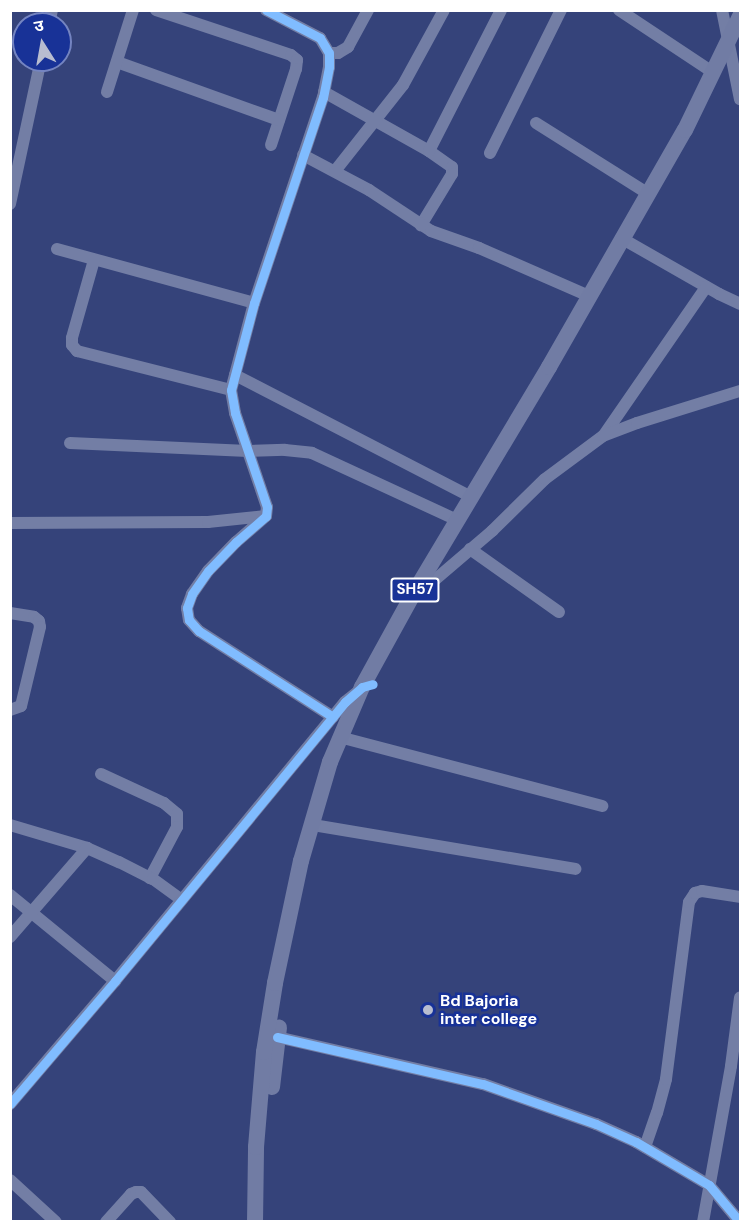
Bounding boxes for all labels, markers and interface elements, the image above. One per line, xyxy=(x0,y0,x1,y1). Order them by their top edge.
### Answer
north arrow xyxy=(12,12,72,72)
text: उ xyxy=(32,15,45,37)
road number: SH57 xyxy=(390,578,440,602)
place label: Bd Bajoria inter college xyxy=(440,991,537,1029)
marker: Bd Bajoria inter college xyxy=(421,1003,435,1017)

